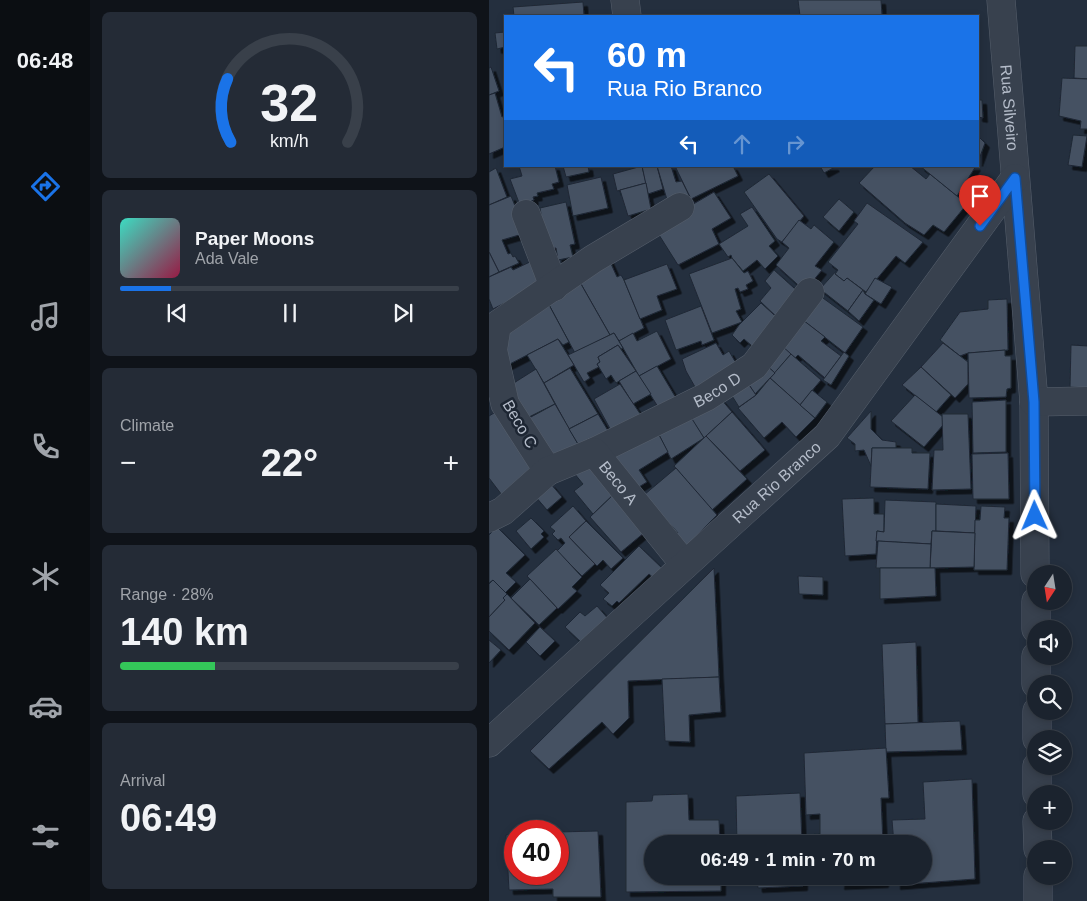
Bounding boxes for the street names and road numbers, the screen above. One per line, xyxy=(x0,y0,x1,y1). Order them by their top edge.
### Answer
street label: Rua Silveiro xyxy=(998,64,1022,151)
street label: Beco D xyxy=(691,368,744,410)
street label: Beco C xyxy=(500,397,540,451)
street label: Rua Rio Branco xyxy=(729,438,824,526)
street label: Beco A xyxy=(596,458,641,508)

